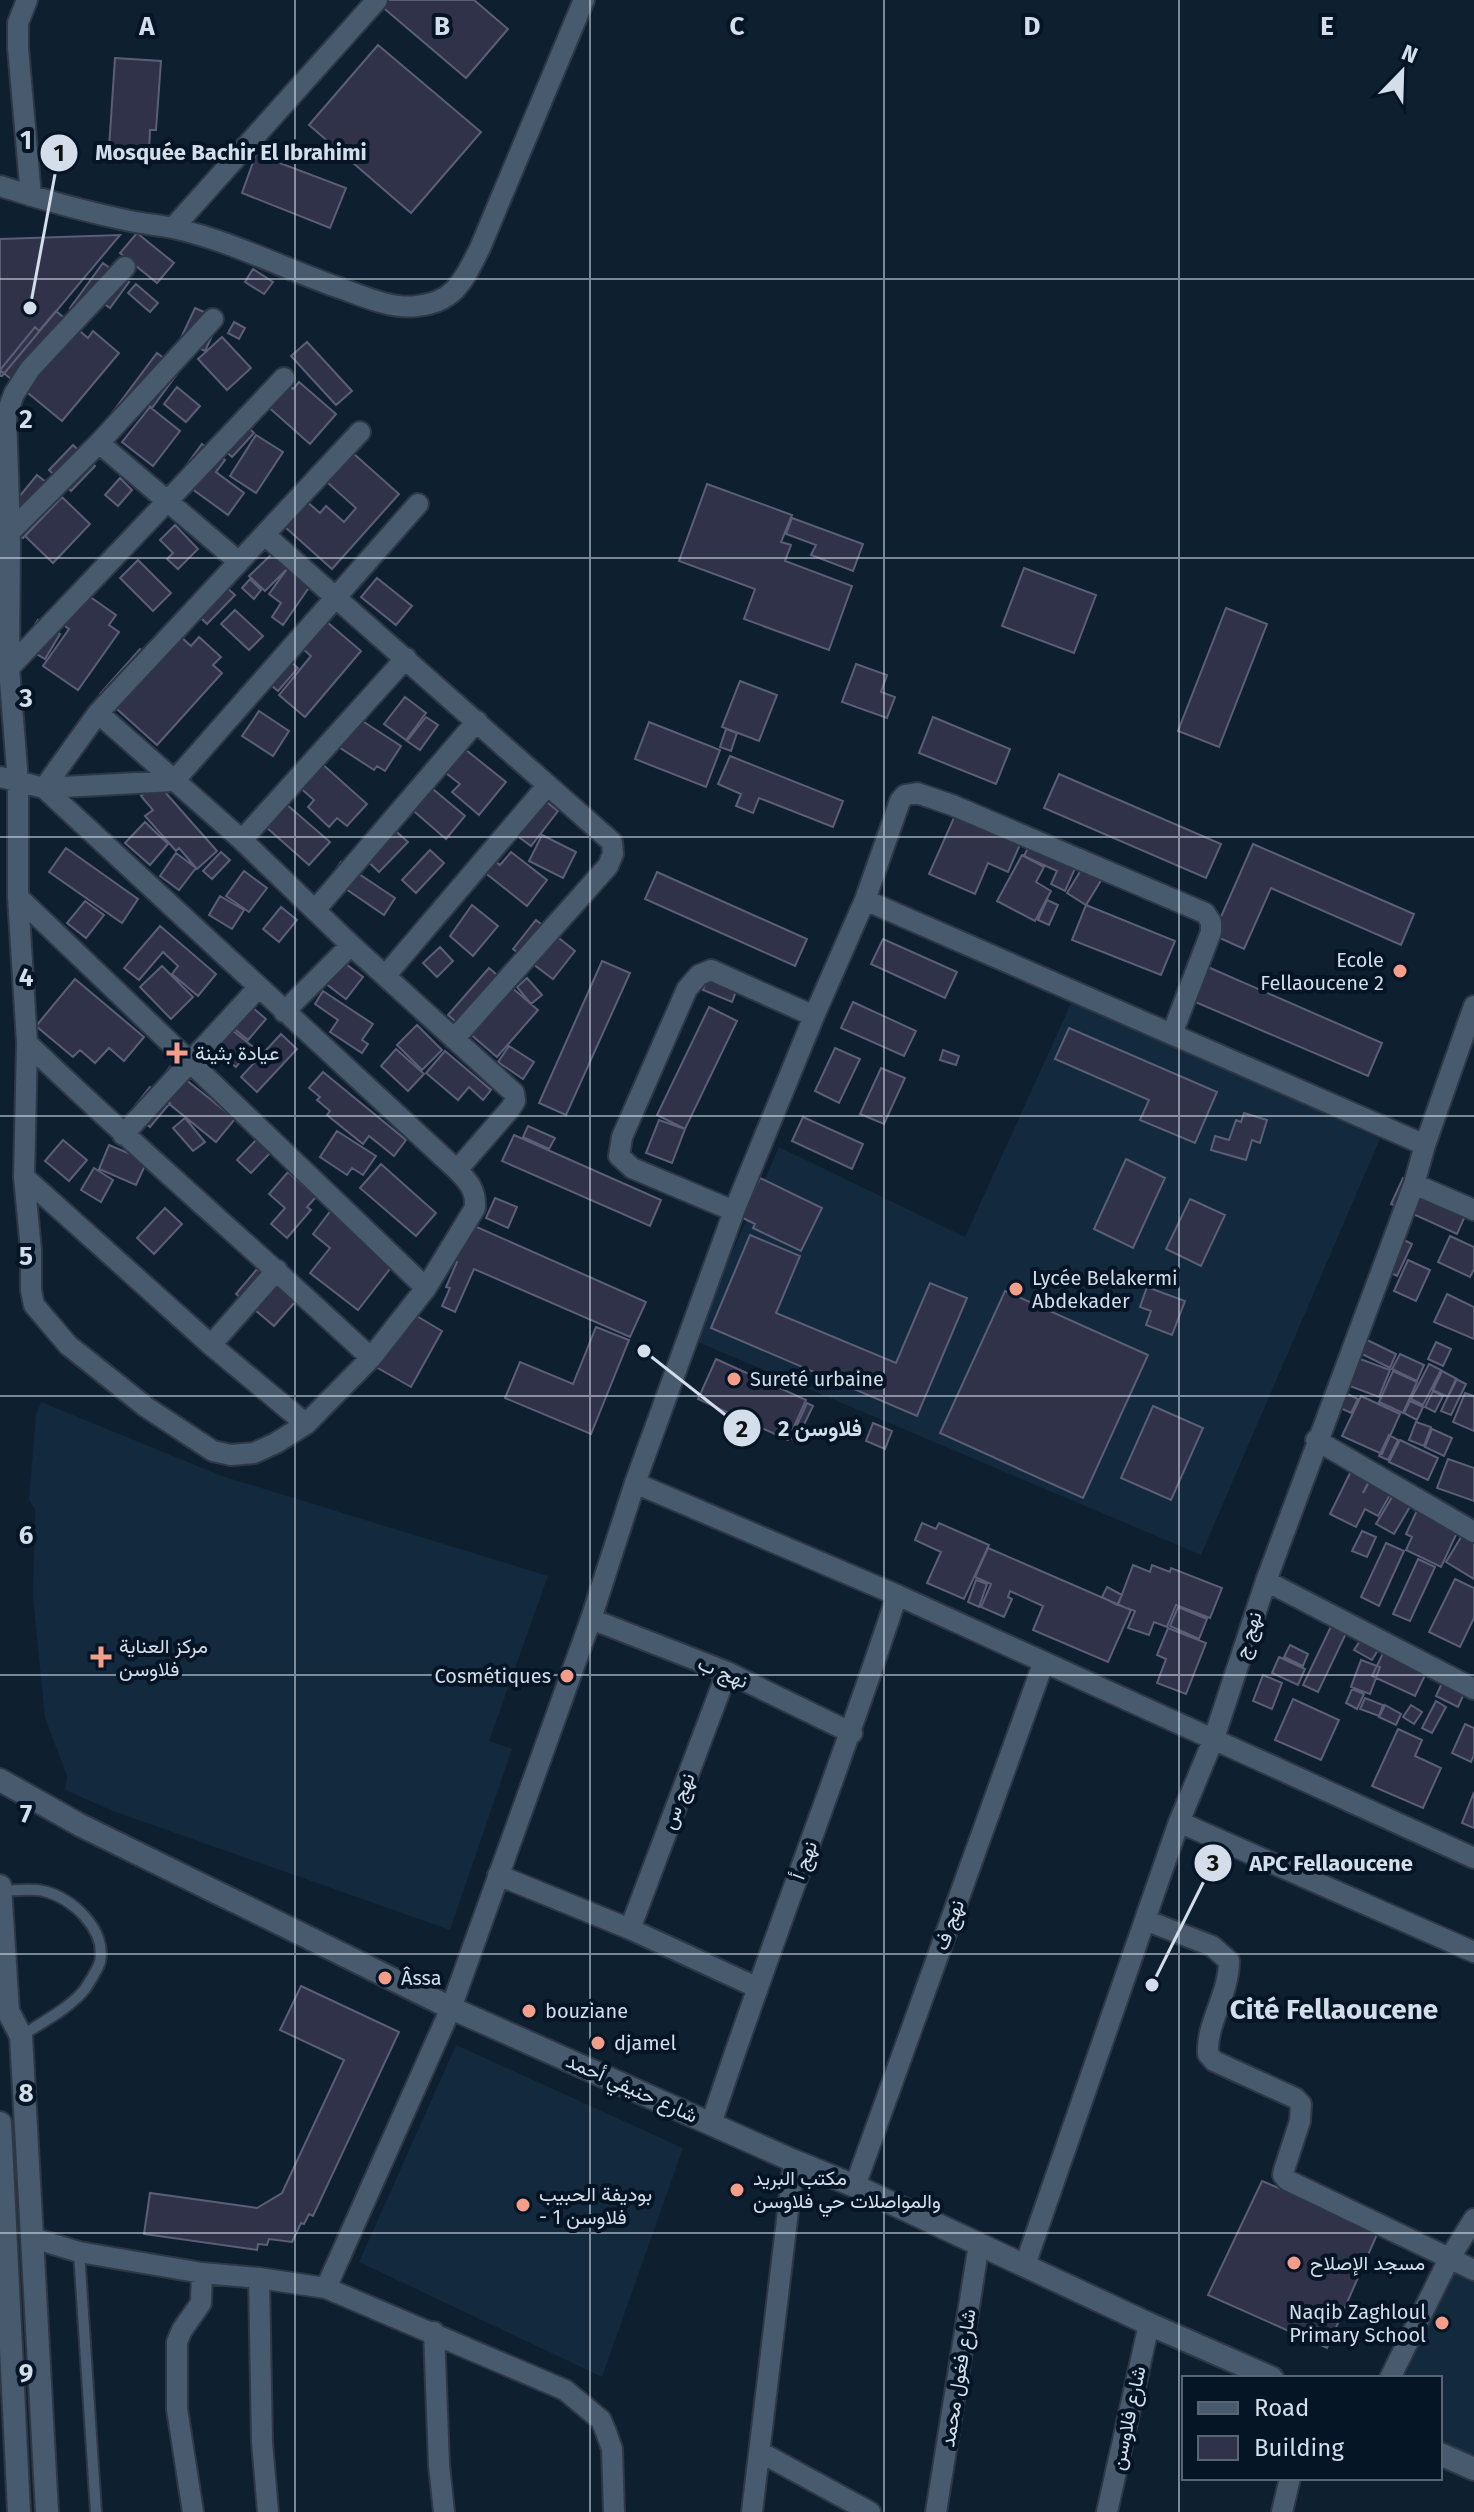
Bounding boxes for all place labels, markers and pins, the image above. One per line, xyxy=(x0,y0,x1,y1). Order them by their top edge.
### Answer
callout: Mosquée Bachir El Ibrahimi xyxy=(39,130,383,176)
place label: Ecole Fellaoucene 2 xyxy=(1260,948,1384,995)
marker: Ecole Fellaoucene 2 xyxy=(1391,962,1409,980)
place label: عيادة بثينة xyxy=(195,1041,280,1065)
marker: عيادة بثينة xyxy=(166,1042,188,1064)
place label: Lycée Belakermi Abdekader xyxy=(1032,1266,1178,1313)
marker: Lycée Belakermi Abdekader xyxy=(1007,1280,1025,1298)
place label: Sureté urbaine xyxy=(750,1367,884,1391)
marker: Sureté urbaine xyxy=(725,1370,743,1388)
callout: فلاوسن 2 xyxy=(722,1405,878,1451)
place label: مركز العناية فلاوسن xyxy=(119,1634,208,1682)
marker: مركز العناية فلاوسن xyxy=(90,1646,112,1668)
place label: Cosmétiques xyxy=(434,1664,551,1688)
marker: Cosmétiques xyxy=(558,1667,576,1685)
callout: APC Fellaoucene xyxy=(1193,1840,1429,1886)
place label: Âssa xyxy=(401,1966,442,1990)
marker: Âssa xyxy=(376,1969,394,1987)
place label: bouziane xyxy=(545,1999,628,2023)
marker: bouziane xyxy=(520,2002,538,2020)
place label: djamel xyxy=(614,2031,676,2055)
marker: djamel xyxy=(589,2034,607,2052)
place label: مكتب البريد والمواصلات حي فلاوسن xyxy=(753,2166,941,2218)
marker: مكتب البريد والمواصلات حي فلاوسن xyxy=(728,2181,746,2199)
place label: بوديفة الحبيب - فلاوسن 1 xyxy=(539,2182,652,2230)
marker: بوديفة الحبيب - فلاوسن 1 xyxy=(514,2196,532,2214)
place label: مسجد اﻹصلاح xyxy=(1310,2251,1425,2277)
marker: مسجد اﻹصلاح xyxy=(1285,2254,1303,2272)
place label: Naqib Zaghloul Primary School xyxy=(1289,2300,1426,2347)
marker: Naqib Zaghloul Primary School xyxy=(1433,2314,1451,2332)

